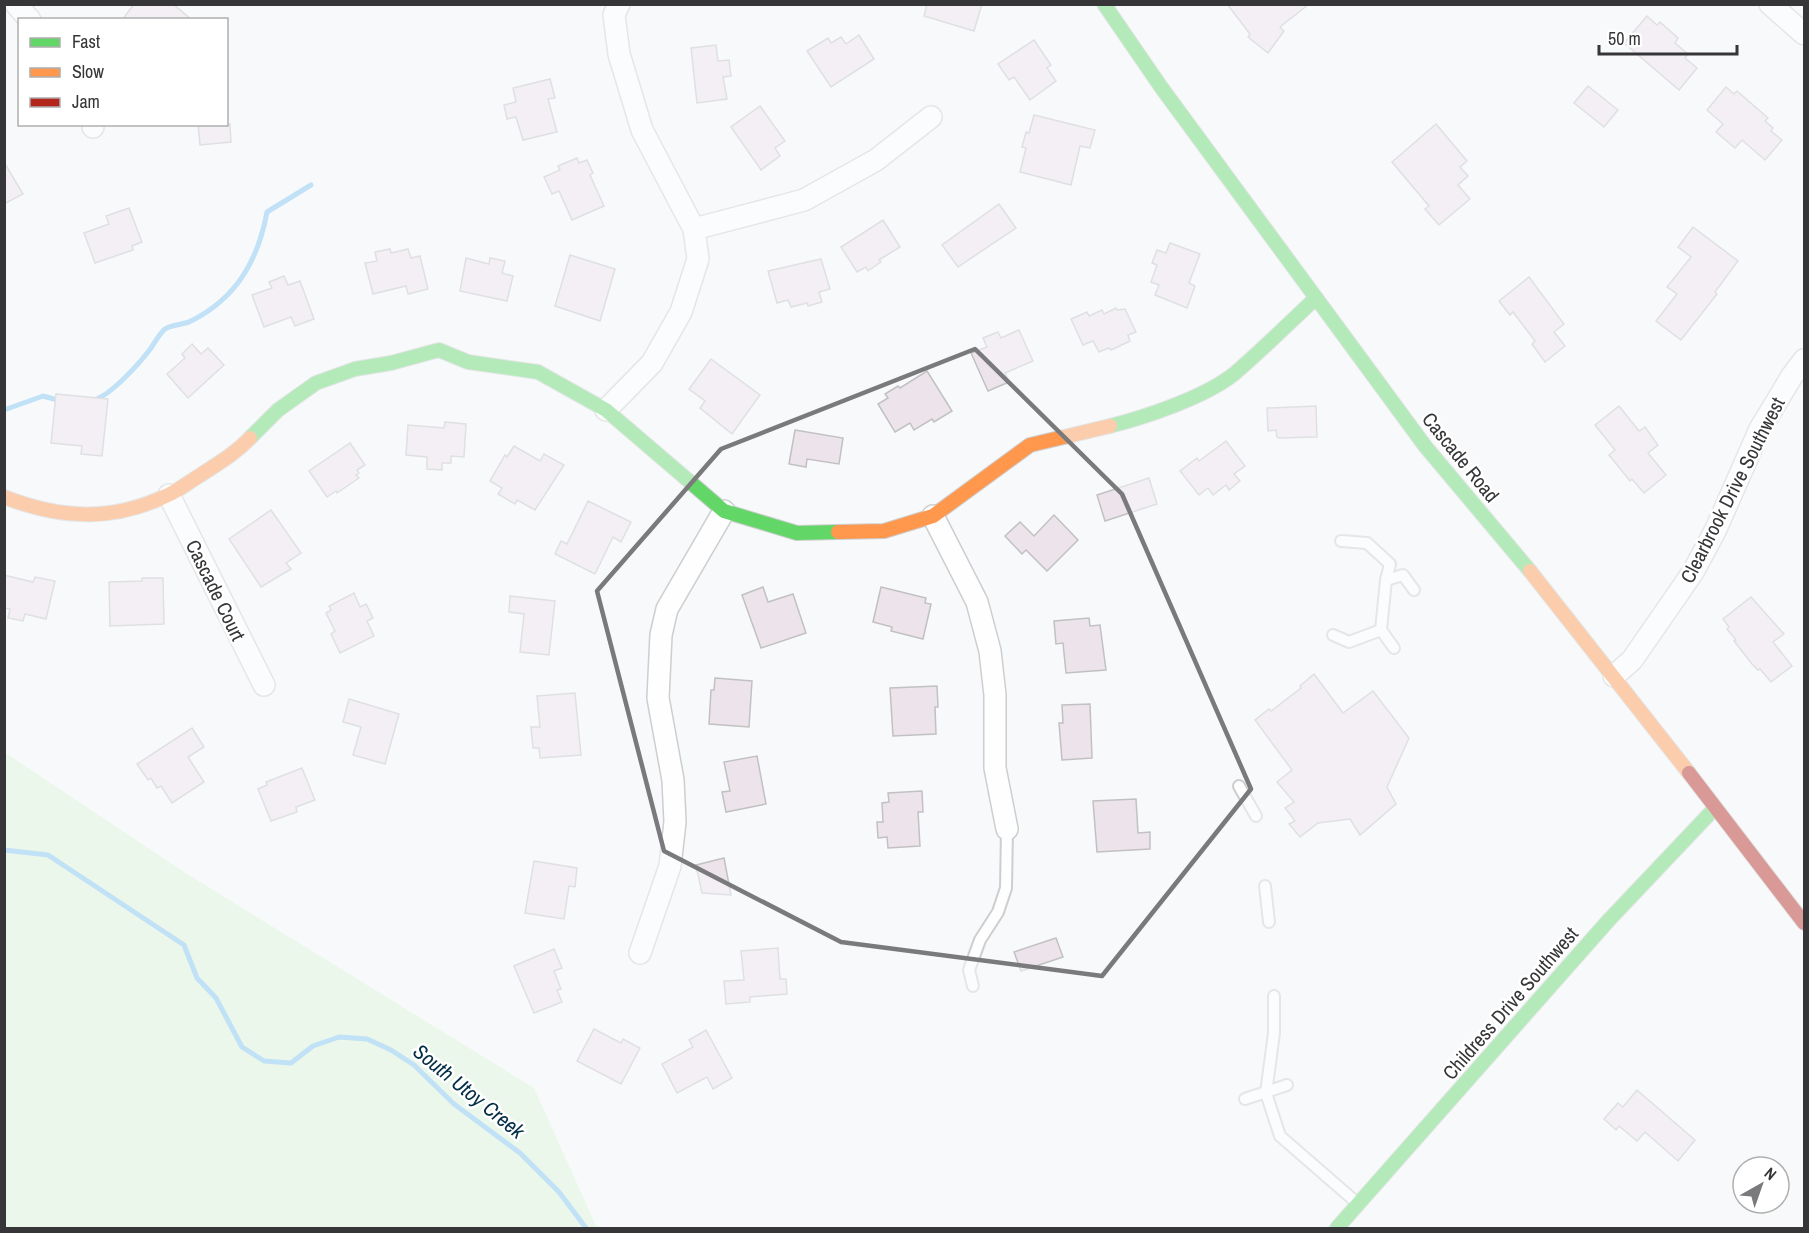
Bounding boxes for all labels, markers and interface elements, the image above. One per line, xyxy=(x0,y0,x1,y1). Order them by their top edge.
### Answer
legend xyxy=(18,18,228,126)
scale bar xyxy=(1599,18,1737,56)
text: 50 m xyxy=(1608,26,1641,51)
text: Fast xyxy=(72,29,100,54)
text: Slow xyxy=(72,59,104,84)
text: Jam xyxy=(72,89,100,114)
street label: Clearbrook Drive Southwest xyxy=(1673,392,1791,587)
street label: Cascade Road xyxy=(1416,406,1506,508)
street label: Cascade Court xyxy=(180,535,252,645)
street label: Childress Drive Southwest xyxy=(1436,921,1584,1085)
water label: South Utoy Creek xyxy=(407,1037,532,1146)
north arrow xyxy=(1731,1155,1791,1215)
text: N xyxy=(1760,1162,1781,1185)

